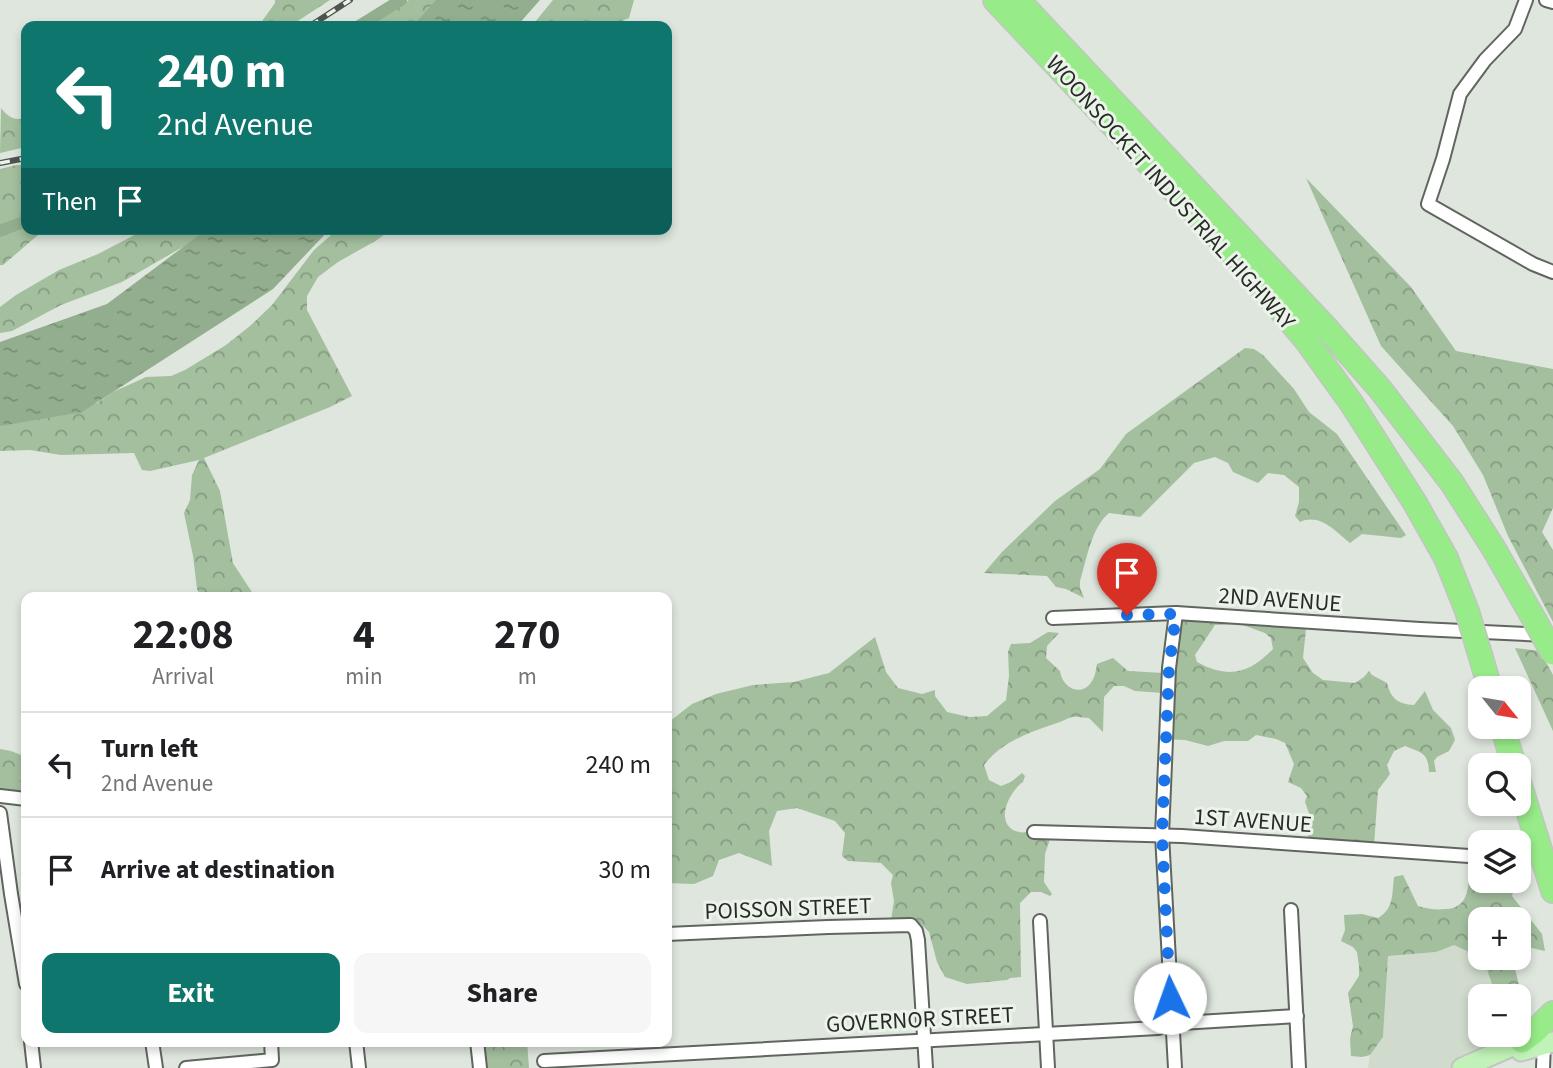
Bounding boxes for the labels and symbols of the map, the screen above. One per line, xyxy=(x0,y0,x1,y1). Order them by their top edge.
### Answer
street label: WOONSOCKET INDUSTRIAL HIGHWAY xyxy=(1038,48,1303,337)
pin xyxy=(1097,543,1157,615)
street label: 2ND AVENUE xyxy=(1217,579,1342,620)
north arrow xyxy=(1468,676,1531,738)
street label: 1ST AVENUE xyxy=(1193,800,1313,841)
street label: POISSON STREET xyxy=(704,889,872,928)
position arrow xyxy=(1133,961,1207,1035)
street label: GOVERNOR STREET xyxy=(825,998,1015,1041)

